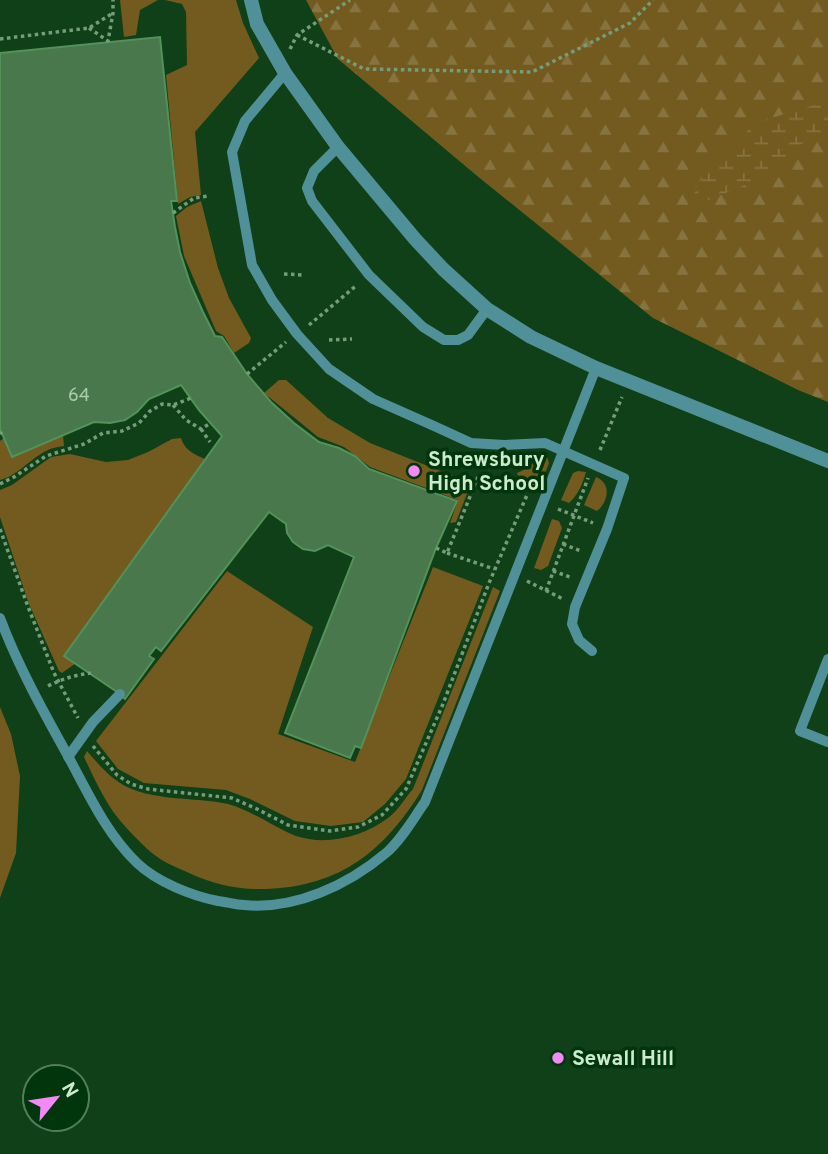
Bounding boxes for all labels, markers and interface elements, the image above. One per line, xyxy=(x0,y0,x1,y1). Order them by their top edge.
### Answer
house number: 64 xyxy=(68,385,90,408)
place label: Shrewsbury High School xyxy=(428,447,545,498)
marker: Shrewsbury High School xyxy=(406,463,422,479)
place label: Sewall Hill xyxy=(572,1046,674,1073)
marker: Sewall Hill xyxy=(550,1050,566,1066)
north arrow xyxy=(21,1063,91,1133)
text: N xyxy=(55,1079,83,1102)

